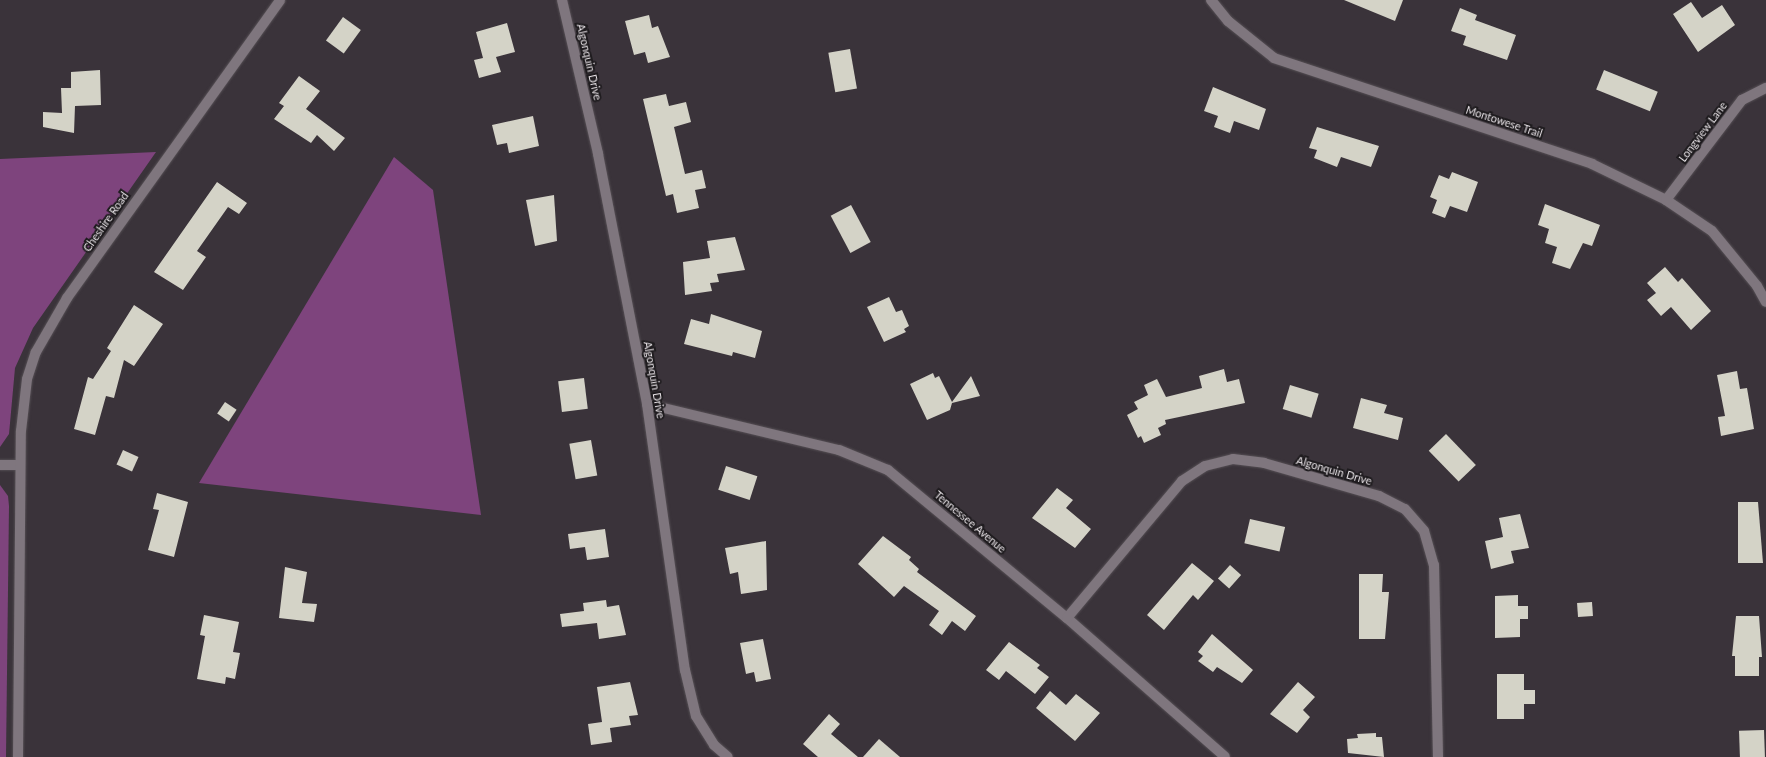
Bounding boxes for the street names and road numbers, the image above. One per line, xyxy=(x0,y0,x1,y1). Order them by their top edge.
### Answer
street label: Algonquin Drive xyxy=(574,22,604,102)
street label: Longview Lane xyxy=(1676,99,1730,165)
street label: Montowese Trail xyxy=(1464,103,1544,141)
street label: Cheshire Road xyxy=(81,190,131,254)
street label: Algonquin Drive xyxy=(641,340,667,420)
street label: Algonquin Drive xyxy=(1295,454,1373,488)
street label: Tennessee Avenue xyxy=(932,488,1008,556)

